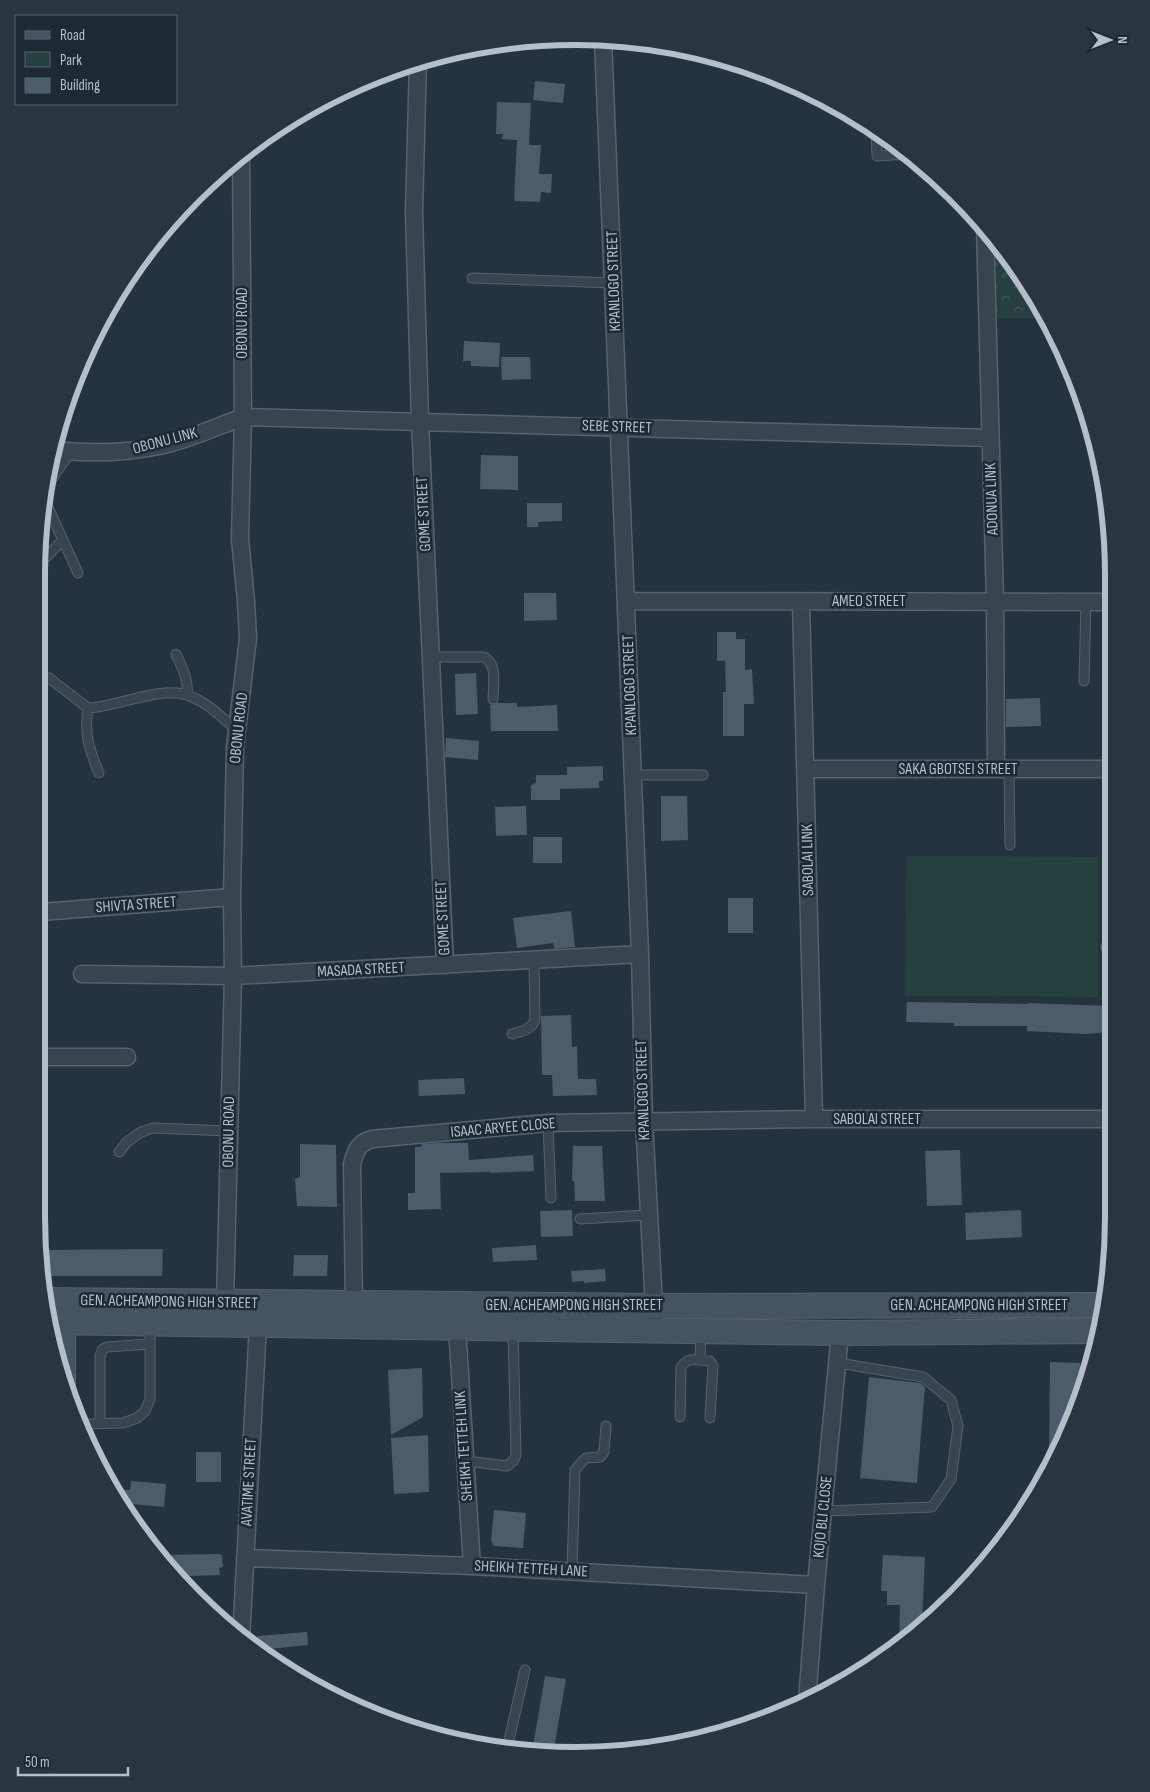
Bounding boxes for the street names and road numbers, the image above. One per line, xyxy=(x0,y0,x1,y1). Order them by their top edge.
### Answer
street label: KPANLOGO STREET xyxy=(603,230,625,332)
street label: OBONU ROAD xyxy=(233,287,252,359)
street label: SEBE STREET xyxy=(582,416,653,438)
street label: OBONU LINK xyxy=(131,423,200,459)
street label: ADONUA LINK xyxy=(981,462,1003,537)
street label: GOME STREET xyxy=(413,476,435,552)
street label: AMEO STREET xyxy=(831,592,906,611)
street label: KPANLOGO STREET xyxy=(619,634,641,736)
street label: OBONU ROAD xyxy=(226,691,252,764)
street label: SAKA GBOTSEI STREET xyxy=(898,760,1018,779)
street label: SABOLAI LINK xyxy=(798,823,818,896)
street label: GOME STREET xyxy=(432,880,454,956)
street label: SHIVTA STREET xyxy=(95,893,178,917)
street label: MASADA STREET xyxy=(317,958,406,982)
street label: KPANLOGO STREET xyxy=(632,1039,654,1141)
street label: OBONU ROAD xyxy=(219,1096,239,1168)
street label: SABOLAI STREET xyxy=(833,1110,921,1129)
street label: ISAAC ARYEE CLOSE xyxy=(450,1114,556,1142)
street label: GEN. ACHEAMPONG HIGH STREET xyxy=(80,1291,258,1313)
street label: GEN. ACHEAMPONG HIGH STREET xyxy=(485,1296,663,1315)
street label: GEN. ACHEAMPONG HIGH STREET xyxy=(890,1296,1068,1315)
street label: SHEIKH TETTEH LINK xyxy=(451,1389,477,1502)
street label: AVATIME STREET xyxy=(237,1437,261,1527)
street label: KOJO BLI CLOSE xyxy=(809,1475,837,1559)
street label: SHEIKH TETTEH LANE xyxy=(474,1557,588,1581)

